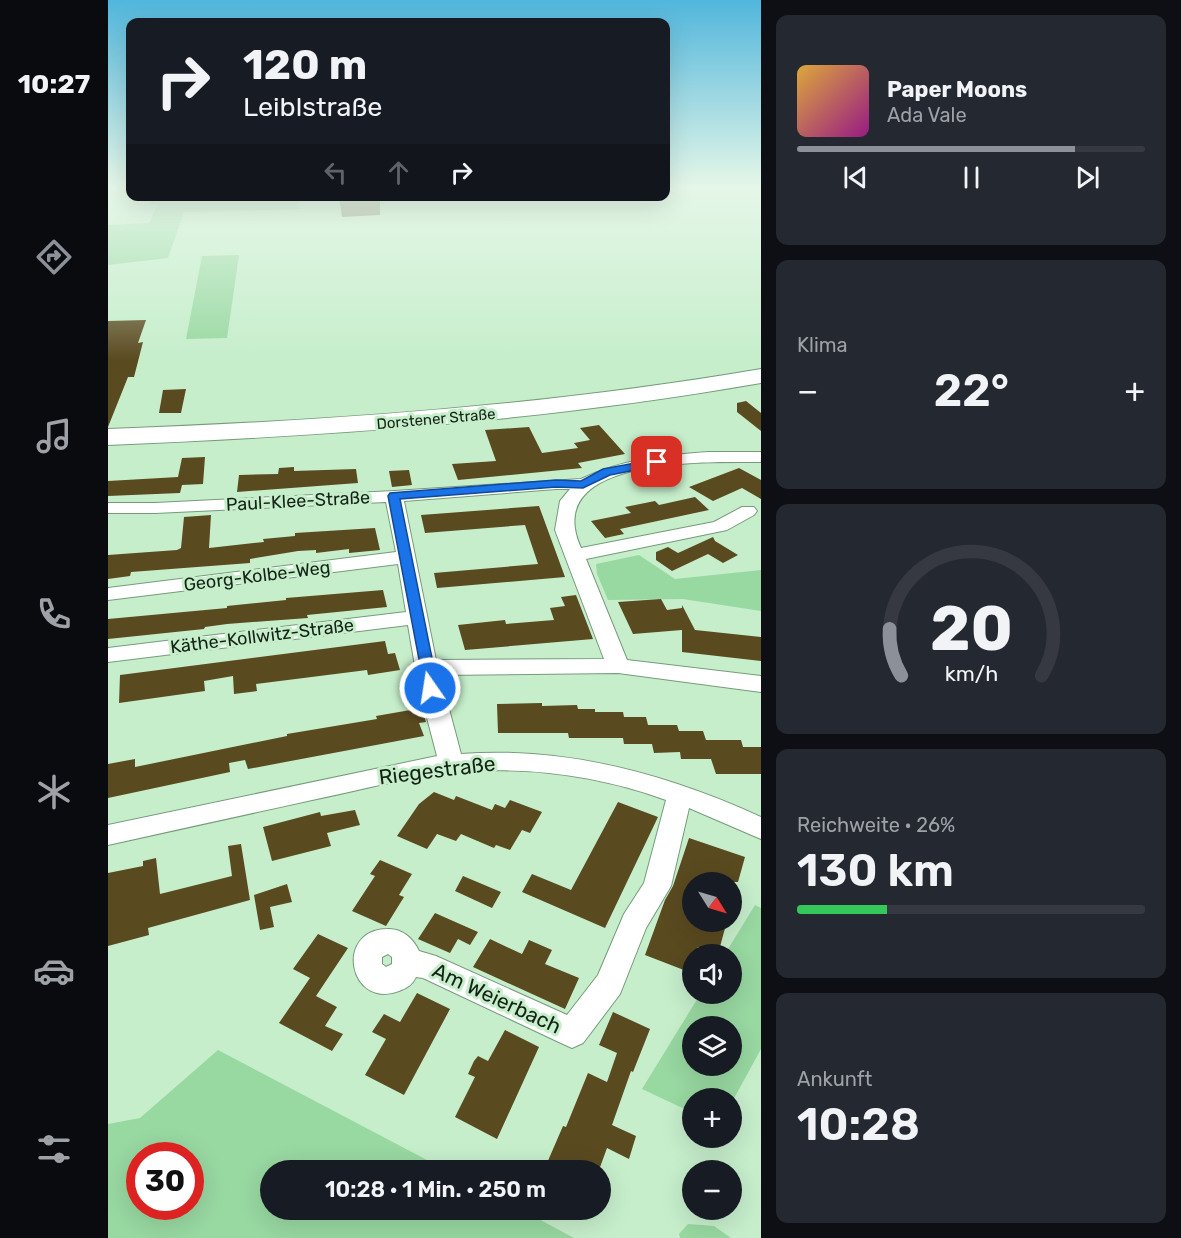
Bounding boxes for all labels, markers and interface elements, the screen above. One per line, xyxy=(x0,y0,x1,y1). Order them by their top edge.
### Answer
text: 120 m xyxy=(243,40,367,90)
icon: right xyxy=(144,42,222,120)
text: 10:27 xyxy=(18,68,90,100)
text: Paper Moons xyxy=(887,76,1027,103)
text: Leiblstraße xyxy=(243,91,382,123)
text: Ada Vale xyxy=(887,103,967,127)
icon: left xyxy=(319,156,352,189)
icon: ahead xyxy=(382,156,415,189)
icon: right xyxy=(445,156,478,189)
icon: previous xyxy=(839,161,872,194)
icon: pause xyxy=(955,161,988,194)
icon: next xyxy=(1071,161,1104,194)
icon: directions xyxy=(33,236,75,278)
text: Klima xyxy=(797,333,848,357)
text: 22° xyxy=(934,364,1009,417)
text: − xyxy=(797,371,818,410)
text: + xyxy=(1124,371,1145,410)
street label: Dorstener Straße xyxy=(376,405,496,433)
icon: music xyxy=(33,415,75,457)
pin xyxy=(631,436,682,487)
icon: arrive xyxy=(640,445,673,478)
street label: Paul-Klee-Straße xyxy=(225,486,371,516)
street label: Georg-Kolbe-Weg xyxy=(182,556,332,596)
text: 20 xyxy=(930,592,1012,666)
icon: phone xyxy=(33,593,75,635)
street label: Käthe-Kollwitz-Straße xyxy=(169,614,355,658)
position arrow xyxy=(398,656,462,720)
text: km/h xyxy=(944,661,998,686)
street label: Riegestraße xyxy=(377,750,497,790)
icon: climate xyxy=(33,771,75,813)
text: Reichweite · 26% xyxy=(797,813,955,837)
text: 130 km xyxy=(797,844,954,897)
north arrow xyxy=(682,872,742,932)
map controls xyxy=(682,872,742,1220)
button: sound xyxy=(682,944,742,1004)
icon: car xyxy=(33,950,75,992)
street label: Am Weierbach xyxy=(429,957,565,1039)
button: layers xyxy=(682,1016,742,1076)
text: Ankunft xyxy=(797,1067,872,1091)
button: + xyxy=(682,1088,742,1148)
text: 10:28 xyxy=(797,1098,920,1151)
icon: filters xyxy=(33,1128,75,1170)
speed limit sign: 30 xyxy=(126,1142,204,1220)
button: − xyxy=(682,1160,742,1220)
text: 10:28 · 1 Min. · 250 m xyxy=(325,1176,546,1203)

